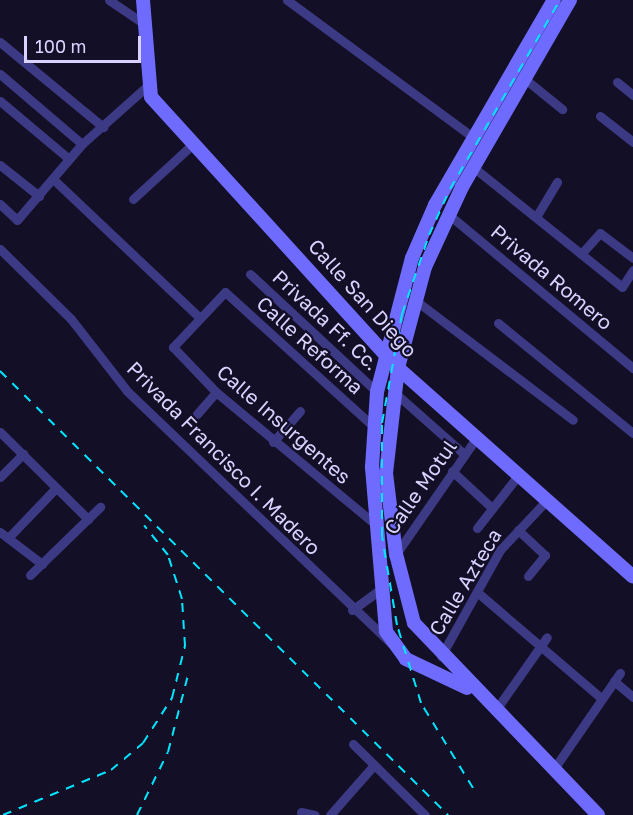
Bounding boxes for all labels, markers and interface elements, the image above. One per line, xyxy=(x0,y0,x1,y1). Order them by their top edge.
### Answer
scale bar xyxy=(27,24,144,62)
text: 100 m xyxy=(35,35,86,57)
street label: Privada Romero xyxy=(486,219,618,335)
street label: Calle San Diego xyxy=(304,234,422,362)
street label: Privada Ff. Cc. xyxy=(268,265,384,375)
street label: Calle Reforma xyxy=(252,291,368,399)
street label: Privada Francisco I. Madero xyxy=(122,356,326,560)
street label: Calle Insurgentes xyxy=(212,359,356,489)
street label: Calle Motul xyxy=(379,435,461,539)
street label: Calle Azteca xyxy=(424,524,506,640)

